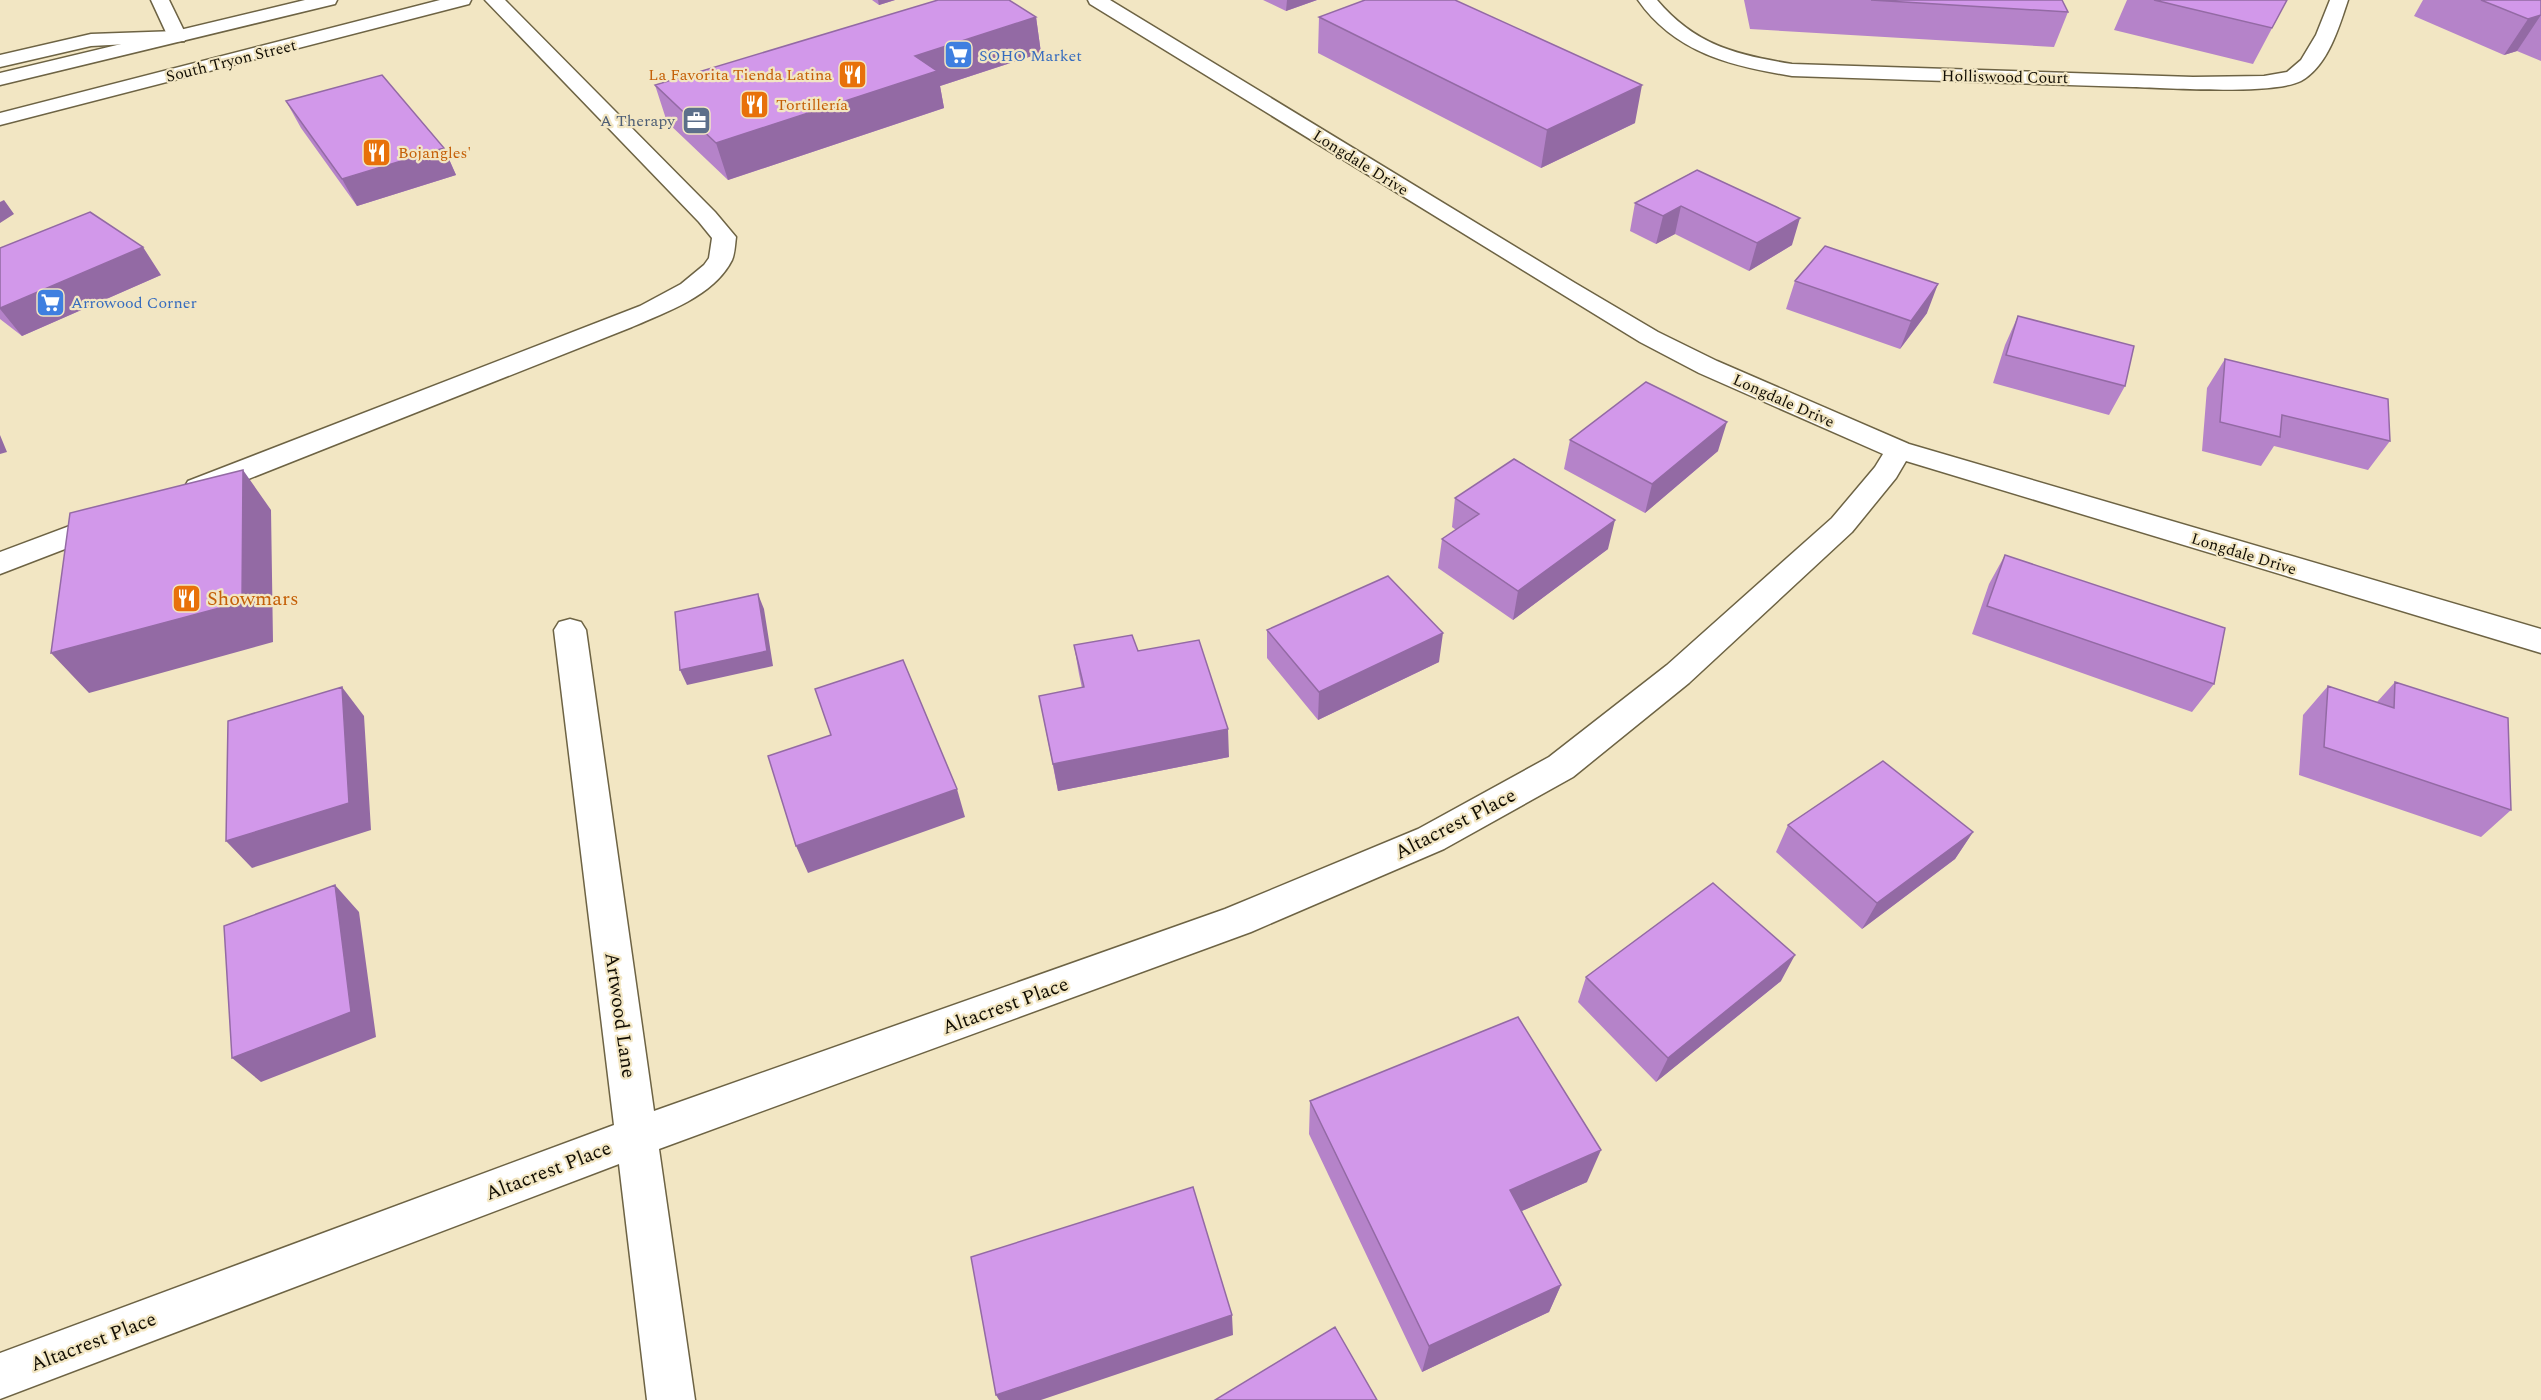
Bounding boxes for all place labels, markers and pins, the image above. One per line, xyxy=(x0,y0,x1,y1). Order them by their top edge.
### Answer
supermarket icon: SOHO Market xyxy=(942,39,974,71)
place label: SOHO Market xyxy=(979,44,1082,68)
restaurant icon: La Favorita Tienda Latina xyxy=(837,58,869,90)
place label: La Favorita Tienda Latina xyxy=(648,63,832,87)
restaurant icon: Tortillería xyxy=(739,88,771,120)
place label: Tortillería xyxy=(776,93,848,117)
office icon: A Therapy xyxy=(680,104,712,136)
place label: A Therapy xyxy=(600,109,676,133)
restaurant icon: Bojangles' xyxy=(361,136,393,168)
place label: Bojangles' xyxy=(398,141,471,165)
supermarket icon: Arrowood Corner xyxy=(34,286,66,318)
place label: Arrowood Corner xyxy=(71,291,197,315)
restaurant icon: Showmars xyxy=(170,582,202,614)
place label: Showmars xyxy=(207,584,299,614)

